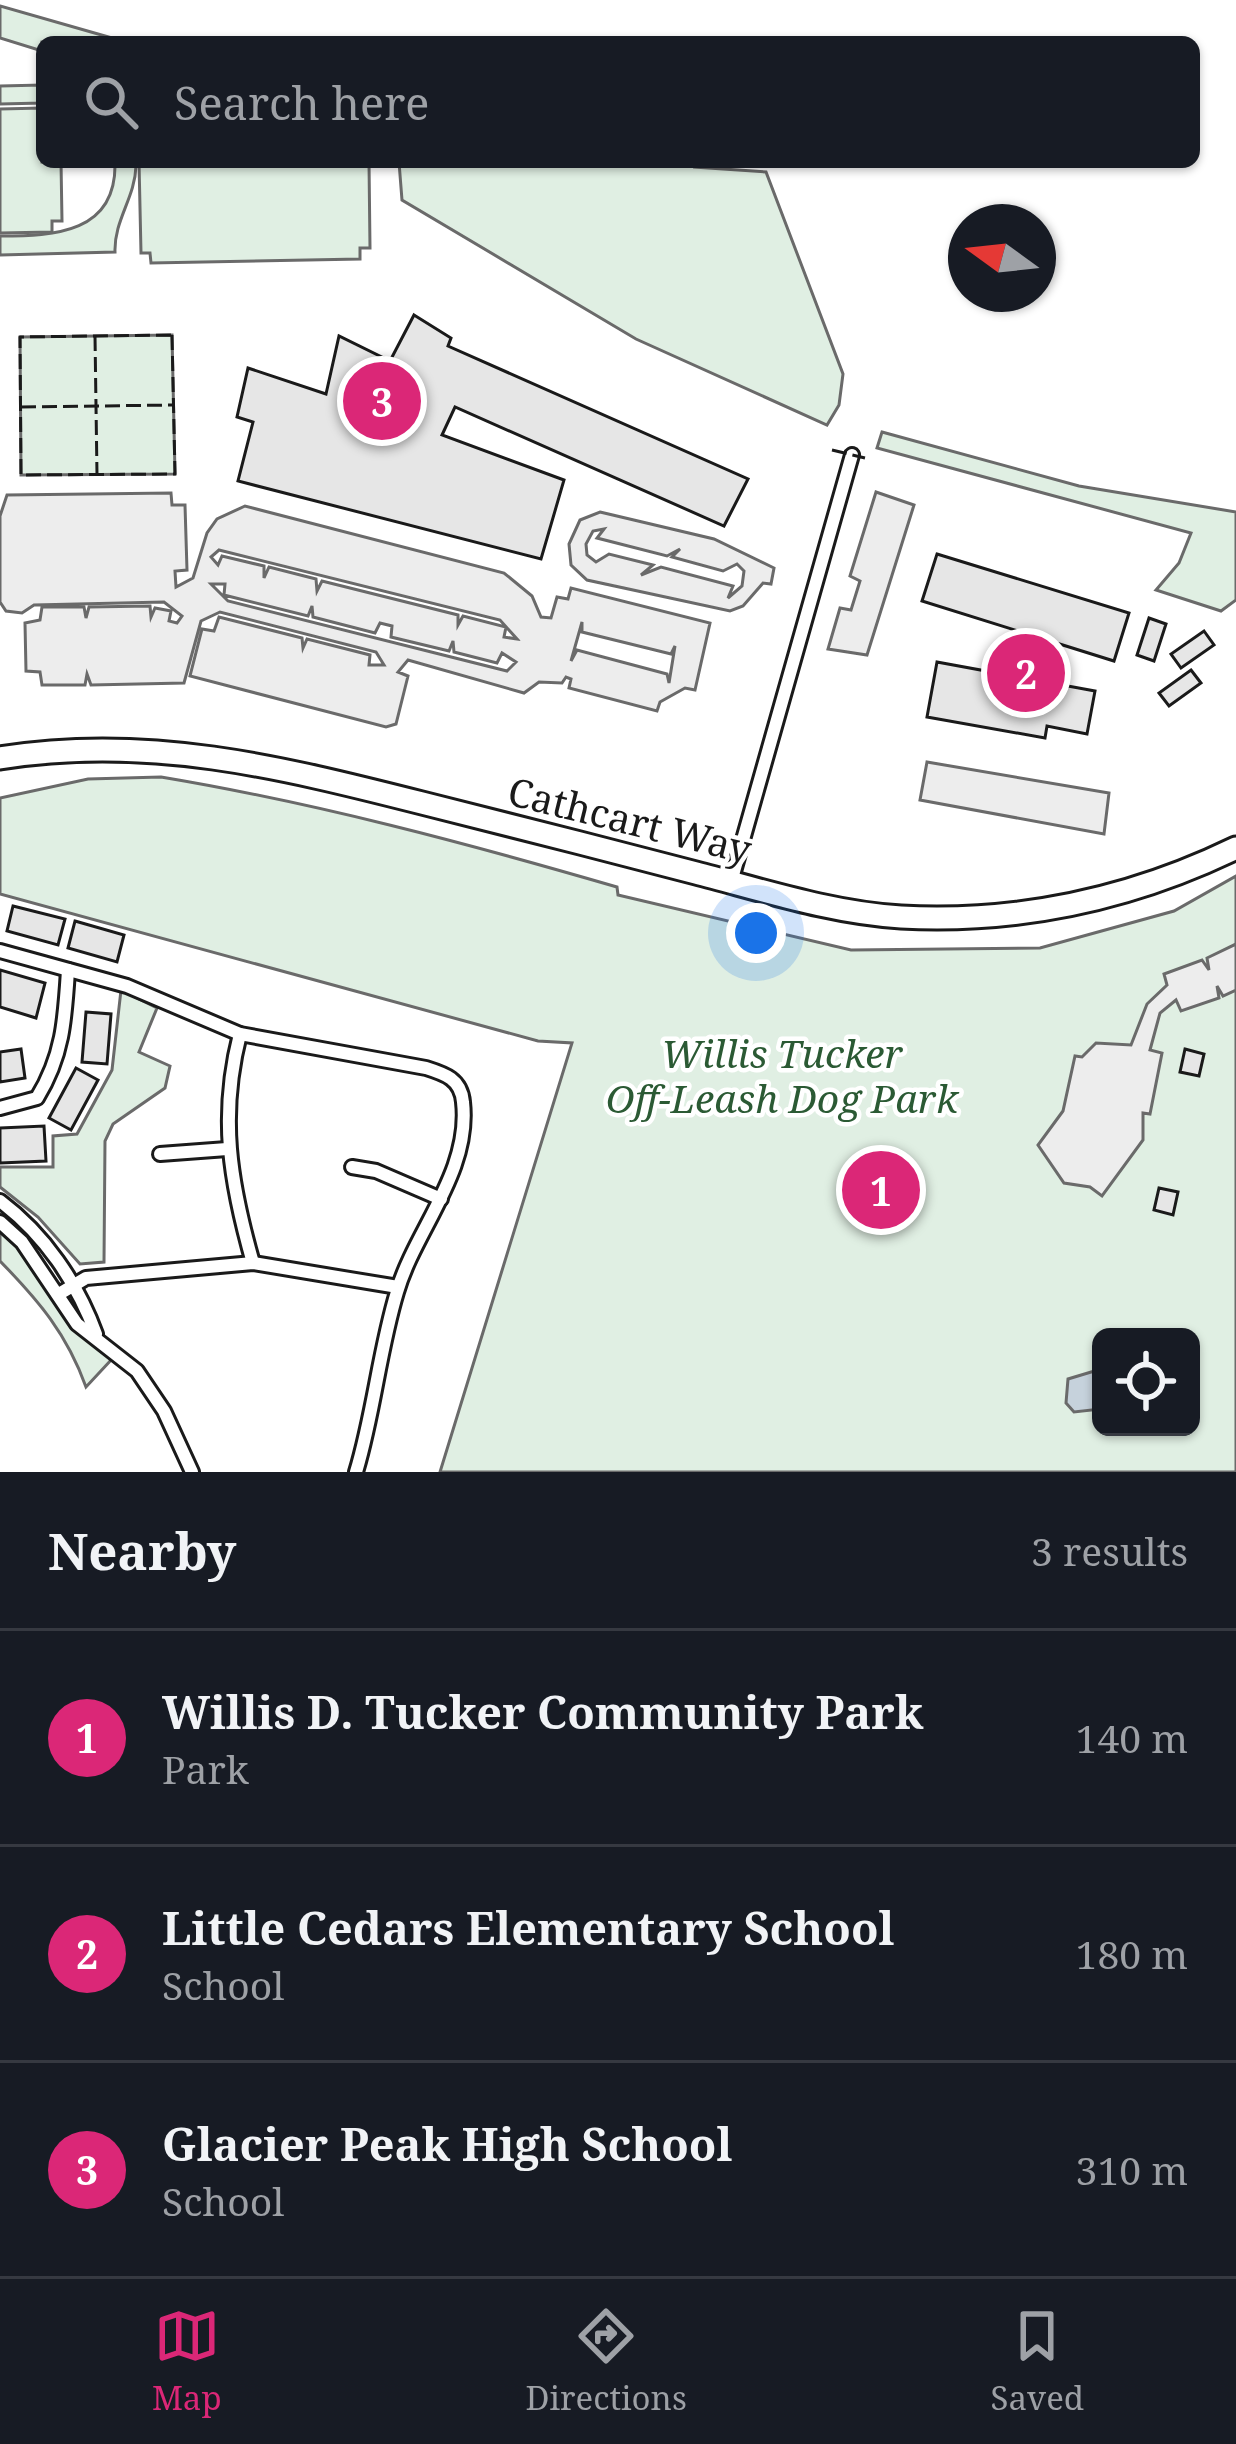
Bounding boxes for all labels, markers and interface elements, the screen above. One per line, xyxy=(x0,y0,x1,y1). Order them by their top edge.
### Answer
search box xyxy=(36,36,1200,168)
icon: search xyxy=(78,69,144,135)
text: Search here xyxy=(174,72,429,133)
north arrow xyxy=(948,204,1056,312)
pin: 3 xyxy=(343,356,421,446)
pin: 2 xyxy=(987,628,1065,718)
street label: Cathcart Way xyxy=(503,763,758,875)
your location xyxy=(726,903,786,963)
park label: Willis Tucker Off-Leash Dog Park xyxy=(606,1026,960,1124)
pin: 1 xyxy=(842,1145,920,1235)
map controls xyxy=(1092,1328,1200,1436)
button: locate xyxy=(1092,1328,1200,1436)
text: Nearby xyxy=(48,1515,236,1585)
text: 3 results xyxy=(1031,1524,1188,1577)
text: Willis D. Tucker Community Park xyxy=(162,1681,923,1742)
text: 1 xyxy=(76,1711,98,1764)
text: 140 m xyxy=(1076,1711,1188,1764)
text: Park xyxy=(162,1742,249,1795)
text: Little Cedars Elementary School xyxy=(162,1897,894,1958)
text: 2 xyxy=(76,1927,98,1980)
text: 180 m xyxy=(1076,1927,1188,1980)
text: School xyxy=(162,1958,284,2011)
text: Glacier Peak High School xyxy=(162,2113,732,2174)
text: 3 xyxy=(76,2143,98,2196)
text: 310 m xyxy=(1076,2143,1188,2196)
text: School xyxy=(162,2174,284,2227)
tab: Map xyxy=(152,2303,222,2420)
tab: Directions xyxy=(525,2303,687,2420)
tab: Saved xyxy=(991,2303,1084,2420)

